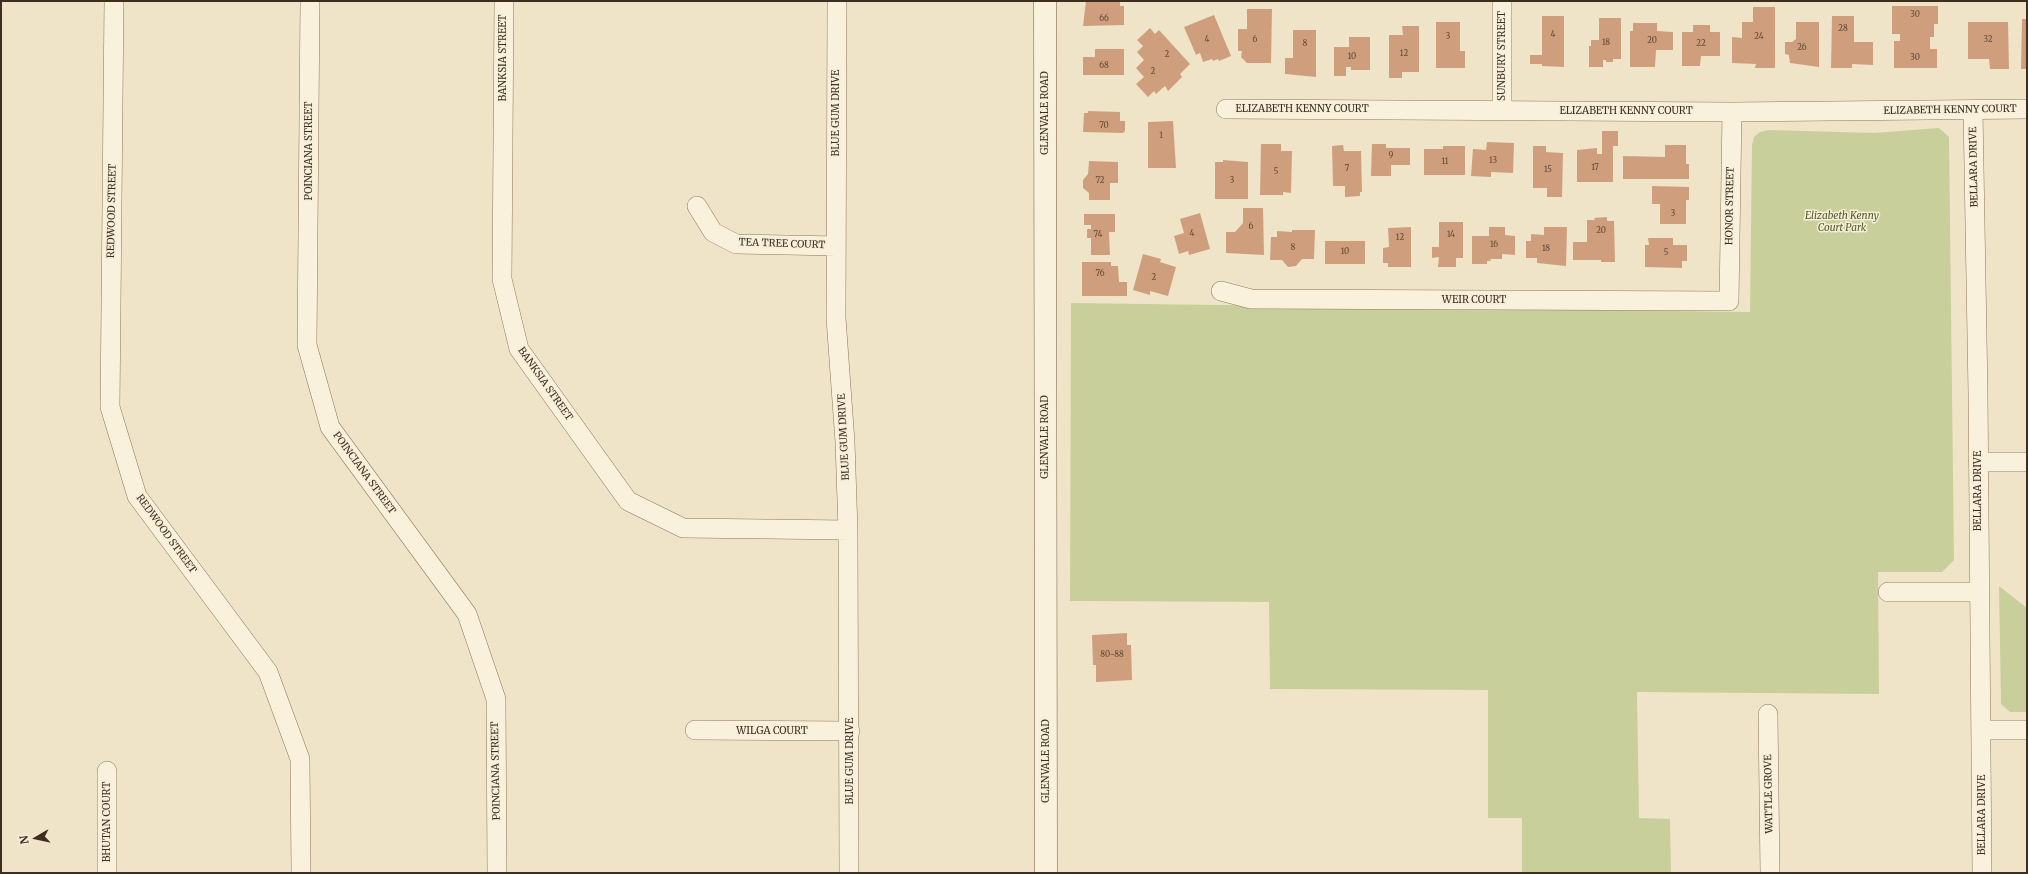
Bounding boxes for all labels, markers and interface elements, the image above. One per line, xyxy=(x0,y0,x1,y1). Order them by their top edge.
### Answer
house number: 30 xyxy=(1910,10,1920,20)
street label: SUNBURY STREET xyxy=(1496,11,1508,101)
street label: BANKSIA STREET xyxy=(497,14,509,102)
house number: 66 xyxy=(1099,14,1109,24)
house number: 28 xyxy=(1838,24,1848,34)
house number: 4 xyxy=(1551,30,1555,40)
house number: 3 xyxy=(1446,32,1450,42)
house number: 24 xyxy=(1754,32,1764,42)
house number: 4 xyxy=(1205,35,1209,45)
house number: 6 xyxy=(1253,35,1257,45)
house number: 32 xyxy=(1983,35,1993,45)
house number: 20 xyxy=(1647,36,1657,46)
house number: 18 xyxy=(1602,38,1610,48)
house number: 8 xyxy=(1303,39,1307,49)
house number: 22 xyxy=(1696,39,1706,49)
house number: 26 xyxy=(1797,43,1807,53)
house number: 12 xyxy=(1400,49,1408,59)
house number: 2 xyxy=(1165,50,1169,60)
house number: 10 xyxy=(1348,52,1356,62)
house number: 30 xyxy=(1910,53,1920,63)
house number: 68 xyxy=(1099,61,1109,71)
house number: 2 xyxy=(1151,67,1155,77)
street label: BLUE GUM DRIVE xyxy=(830,70,842,156)
street label: GLENVALE ROAD xyxy=(1039,71,1051,155)
street label: POINCIANA STREET xyxy=(303,102,315,200)
street label: ELIZABETH KENNY COURT xyxy=(1235,103,1369,115)
street label: ELIZABETH KENNY COURT xyxy=(1883,103,2017,117)
street label: ELIZABETH KENNY COURT xyxy=(1559,105,1693,117)
house number: 70 xyxy=(1099,121,1109,131)
street label: BELLARA DRIVE xyxy=(1967,127,1981,207)
house number: 1 xyxy=(1159,131,1163,141)
house number: 9 xyxy=(1389,151,1393,161)
house number: 13 xyxy=(1489,156,1497,166)
house number: 11 xyxy=(1442,157,1448,167)
house number: 17 xyxy=(1591,163,1599,173)
street label: REDWOOD STREET xyxy=(105,164,119,258)
house number: 7 xyxy=(1345,164,1349,174)
house number: 15 xyxy=(1544,165,1552,175)
house number: 5 xyxy=(1274,167,1278,177)
street label: HONOR STREET xyxy=(1723,167,1737,245)
house number: 72 xyxy=(1095,176,1105,186)
house number: 3 xyxy=(1230,176,1234,186)
house number: 3 xyxy=(1671,209,1675,219)
park label: Elizabeth Kenny Court Park xyxy=(1805,210,1879,234)
house number: 6 xyxy=(1249,222,1253,232)
house number: 20 xyxy=(1596,226,1606,236)
house number: 4 xyxy=(1190,229,1194,239)
house number: 74 xyxy=(1094,230,1102,240)
house number: 14 xyxy=(1447,230,1455,240)
house number: 12 xyxy=(1396,233,1404,243)
street label: TEA TREE COURT xyxy=(738,236,826,252)
house number: 16 xyxy=(1490,240,1498,250)
house number: 8 xyxy=(1291,243,1295,253)
house number: 18 xyxy=(1542,244,1550,254)
house number: 10 xyxy=(1341,247,1349,257)
house number: 5 xyxy=(1664,248,1668,258)
house number: 76 xyxy=(1096,269,1104,279)
house number: 2 xyxy=(1152,273,1156,283)
street label: WEIR COURT xyxy=(1442,294,1506,306)
street label: BANKSIA STREET xyxy=(515,345,575,423)
street label: BLUE GUM DRIVE xyxy=(836,393,852,481)
street label: GLENVALE ROAD xyxy=(1039,395,1051,479)
street label: POINCIANA STREET xyxy=(330,429,398,517)
street label: BELLARA DRIVE xyxy=(1972,451,1984,531)
street label: REDWOOD STREET xyxy=(133,492,199,576)
house number: 80-88 xyxy=(1100,650,1124,660)
street label: BLUE GUM DRIVE xyxy=(844,718,856,804)
street label: GLENVALE ROAD xyxy=(1040,719,1052,803)
street label: POINCIANA STREET xyxy=(489,721,503,821)
street label: WILGA COURT xyxy=(736,725,808,737)
street label: WATTLE GROVE xyxy=(1762,754,1776,834)
street label: BELLARA DRIVE xyxy=(1976,775,1988,855)
street label: BHUTAN COURT xyxy=(101,782,113,862)
north arrow xyxy=(16,818,56,858)
text: N xyxy=(17,834,32,845)

